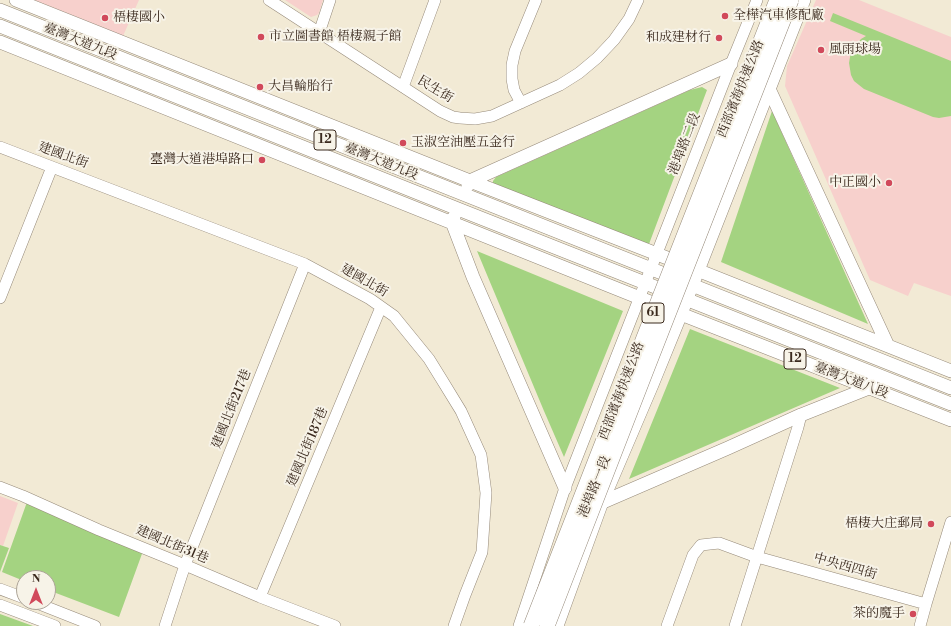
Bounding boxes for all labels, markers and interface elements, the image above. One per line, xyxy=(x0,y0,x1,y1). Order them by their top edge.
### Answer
place label: 全樺汽車修配廠 xyxy=(733,8,824,24)
place label: 梧棲國小 xyxy=(113,10,165,26)
marker: 全樺汽車修配廠 xyxy=(720,11,730,21)
marker: 梧棲國小 xyxy=(100,13,110,23)
street label: 臺灣大道九段 xyxy=(41,20,119,64)
place label: 市立圖書館 梧棲親子館 xyxy=(269,29,402,45)
place label: 和成建材行 xyxy=(646,30,711,46)
marker: 市立圖書館 梧棲親子館 xyxy=(256,32,266,42)
marker: 和成建材行 xyxy=(714,33,724,43)
street label: 西部濱海快速公路 xyxy=(714,38,768,140)
place label: 風雨球場 xyxy=(829,42,881,58)
marker: 風雨球場 xyxy=(816,45,826,55)
street label: 民生街 xyxy=(414,73,456,107)
place label: 大昌輪胎行 xyxy=(268,79,333,95)
marker: 大昌輪胎行 xyxy=(255,82,265,92)
street label: 港埠路二段 xyxy=(666,111,704,177)
road number: 12 xyxy=(314,130,336,150)
place label: 玉淑空油壓五金行 xyxy=(411,135,515,151)
marker: 玉淑空油壓五金行 xyxy=(398,138,408,148)
street label: 建國北街 xyxy=(36,140,90,172)
street label: 臺灣大道九段 xyxy=(342,140,420,184)
place label: 臺灣大道港埠路口 xyxy=(150,152,254,168)
marker: 臺灣大道港埠路口 xyxy=(257,155,267,165)
place label: 中正國小 xyxy=(829,175,881,191)
marker: 中正國小 xyxy=(884,178,894,188)
street label: 建國北街 xyxy=(338,261,390,301)
road number: 61 xyxy=(642,303,664,323)
street label: 西部濱海快速公路 xyxy=(596,340,648,442)
road number: 12 xyxy=(784,349,806,369)
street label: 臺灣大道八段 xyxy=(812,360,890,402)
street label: 建國北街217巷 xyxy=(209,367,255,451)
street label: 建國北街187巷 xyxy=(284,405,332,489)
street label: 港埠路一段 xyxy=(576,454,614,520)
place label: 梧棲大庄郵局 xyxy=(845,516,923,532)
marker: 梧棲大庄郵局 xyxy=(926,519,936,529)
street label: 建國北街31巷 xyxy=(133,523,211,567)
street label: 中央西四街 xyxy=(812,551,878,583)
north arrow xyxy=(16,570,56,610)
text: N xyxy=(32,572,40,586)
place label: 茶的魔手 xyxy=(853,606,905,622)
marker: 茶的魔手 xyxy=(908,609,918,619)

